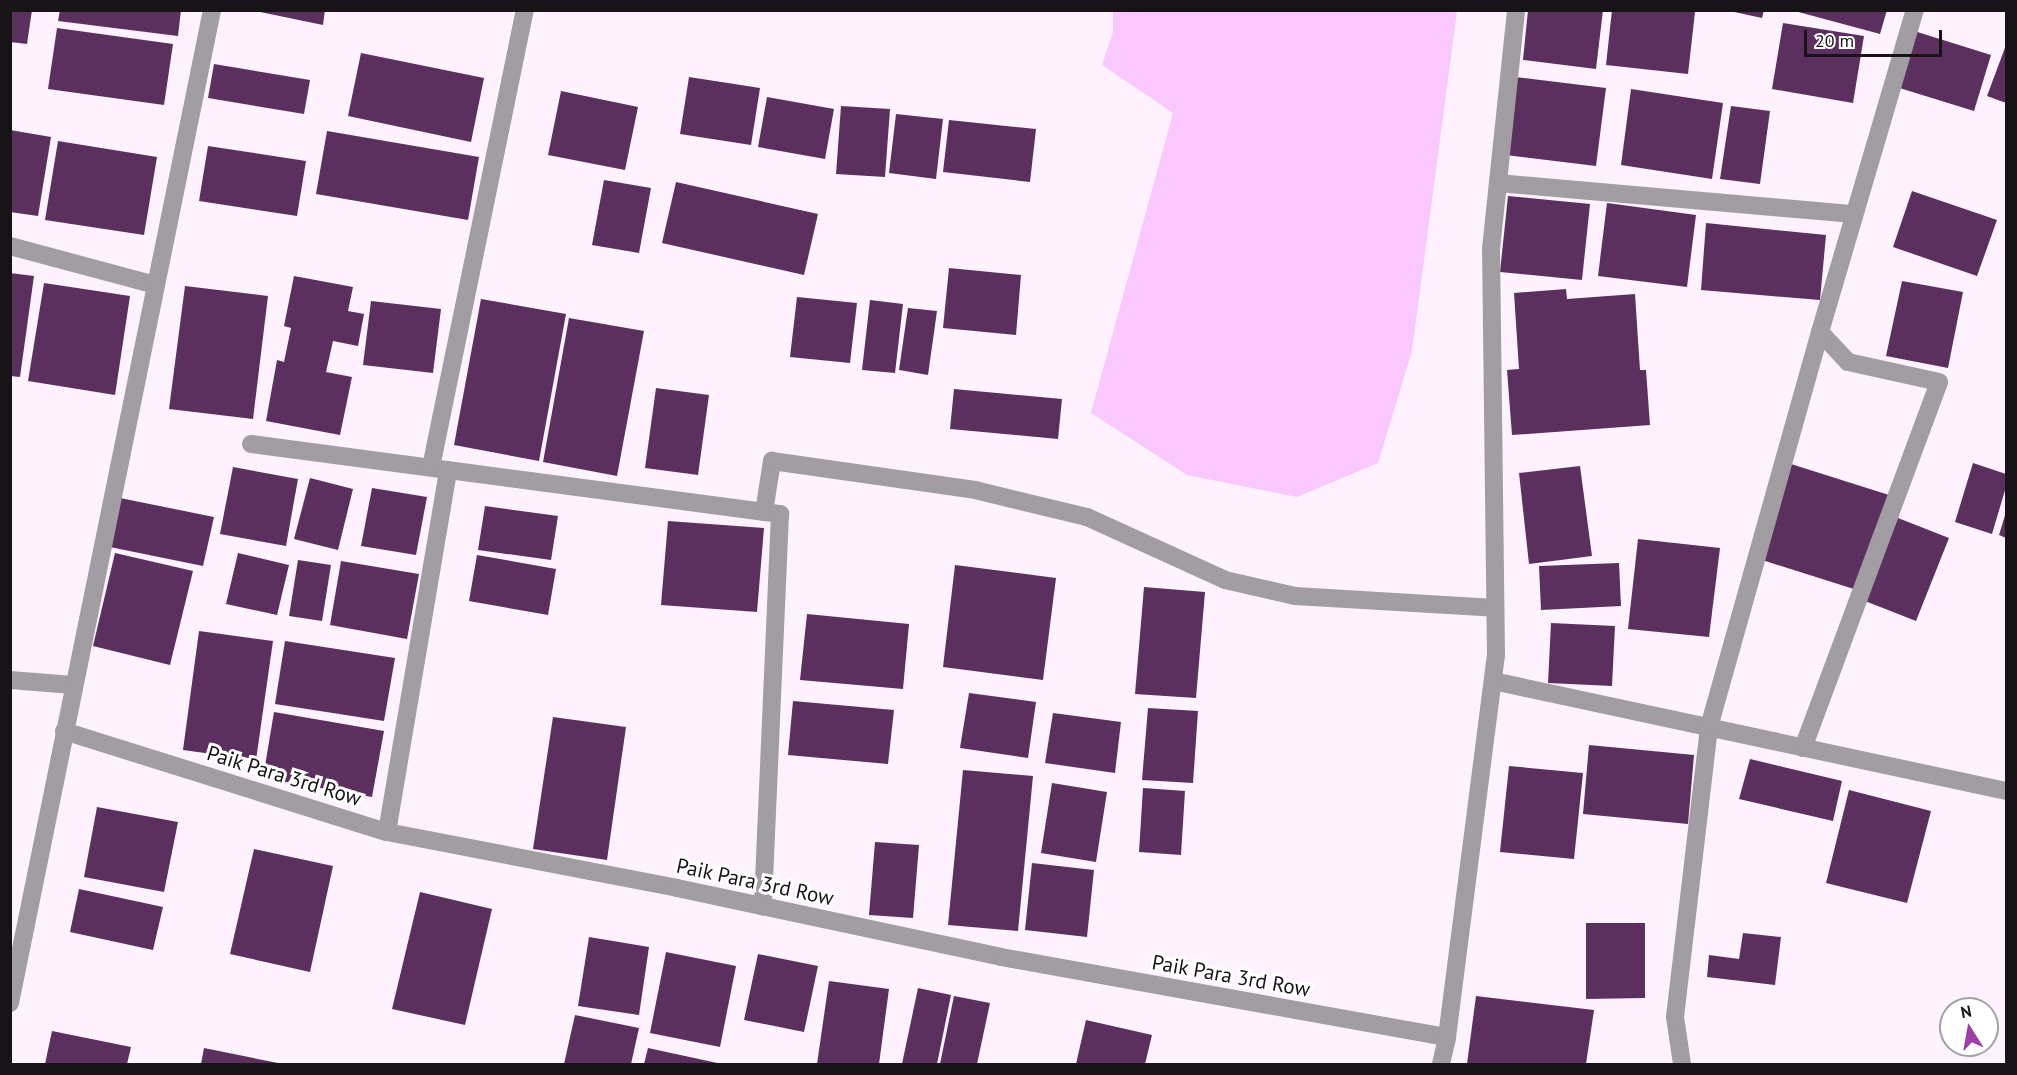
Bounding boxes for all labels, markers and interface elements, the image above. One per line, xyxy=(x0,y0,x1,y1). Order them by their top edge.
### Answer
scale bar xyxy=(1807,18,1945,56)
text: 20 m xyxy=(1815,29,1854,52)
street label: Paik Para 3rd Row xyxy=(203,740,365,812)
street label: Paik Para 3rd Row xyxy=(674,853,836,911)
street label: Paik Para 3rd Row xyxy=(1150,950,1312,1002)
north arrow xyxy=(1939,997,1999,1057)
text: N xyxy=(1959,1000,1973,1022)

